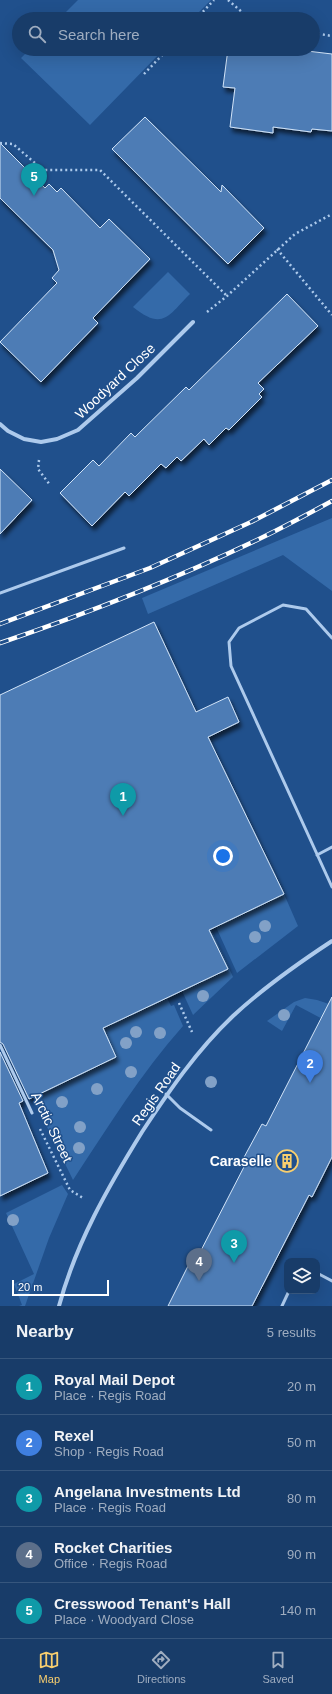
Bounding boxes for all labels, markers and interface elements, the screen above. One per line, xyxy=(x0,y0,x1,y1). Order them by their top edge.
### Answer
search box xyxy=(12,12,320,56)
icon: search xyxy=(26,23,48,45)
text: Search here xyxy=(58,26,140,43)
pin: 5 xyxy=(21,163,47,196)
street label: Woodyard Close xyxy=(72,340,158,422)
pin: 1 xyxy=(110,783,136,816)
your location xyxy=(213,846,233,866)
pin: 2 xyxy=(297,1050,323,1083)
street label: Regis Road xyxy=(128,1059,184,1129)
street label: Arctic Street xyxy=(28,1089,76,1165)
building icon: Caraselle xyxy=(274,1148,300,1174)
place label: Caraselle xyxy=(210,1153,272,1169)
pin: 3 xyxy=(221,1230,247,1263)
pin: 4 xyxy=(186,1248,212,1281)
map controls xyxy=(284,1258,320,1294)
button: layers xyxy=(284,1258,320,1294)
scale bar xyxy=(12,1278,109,1297)
text: 20 m xyxy=(18,1281,42,1293)
text: Nearby xyxy=(16,1322,74,1341)
text: 5 results xyxy=(267,1325,316,1340)
text: Royal Mail Depot xyxy=(54,1371,175,1388)
text: 1 xyxy=(25,1379,33,1394)
text: 20 m xyxy=(287,1379,316,1394)
text: Place · Regis Road xyxy=(54,1388,166,1403)
text: Rexel xyxy=(54,1427,94,1444)
text: 2 xyxy=(25,1435,33,1450)
text: 50 m xyxy=(287,1435,316,1450)
text: Shop · Regis Road xyxy=(54,1444,164,1459)
text: Angelana Investments Ltd xyxy=(54,1483,241,1500)
text: 3 xyxy=(25,1491,33,1506)
text: 80 m xyxy=(287,1491,316,1506)
text: Place · Regis Road xyxy=(54,1500,166,1515)
text: Rocket Charities xyxy=(54,1539,172,1556)
text: 4 xyxy=(25,1547,33,1562)
text: 90 m xyxy=(287,1547,316,1562)
text: Office · Regis Road xyxy=(54,1556,167,1571)
text: Cresswood Tenant's Hall xyxy=(54,1595,231,1612)
text: 5 xyxy=(25,1603,33,1618)
text: 140 m xyxy=(280,1603,316,1618)
text: Place · Woodyard Close xyxy=(54,1612,194,1627)
tab: Map xyxy=(38,1649,60,1685)
tab: Directions xyxy=(137,1649,186,1685)
tab: Saved xyxy=(262,1649,294,1685)

